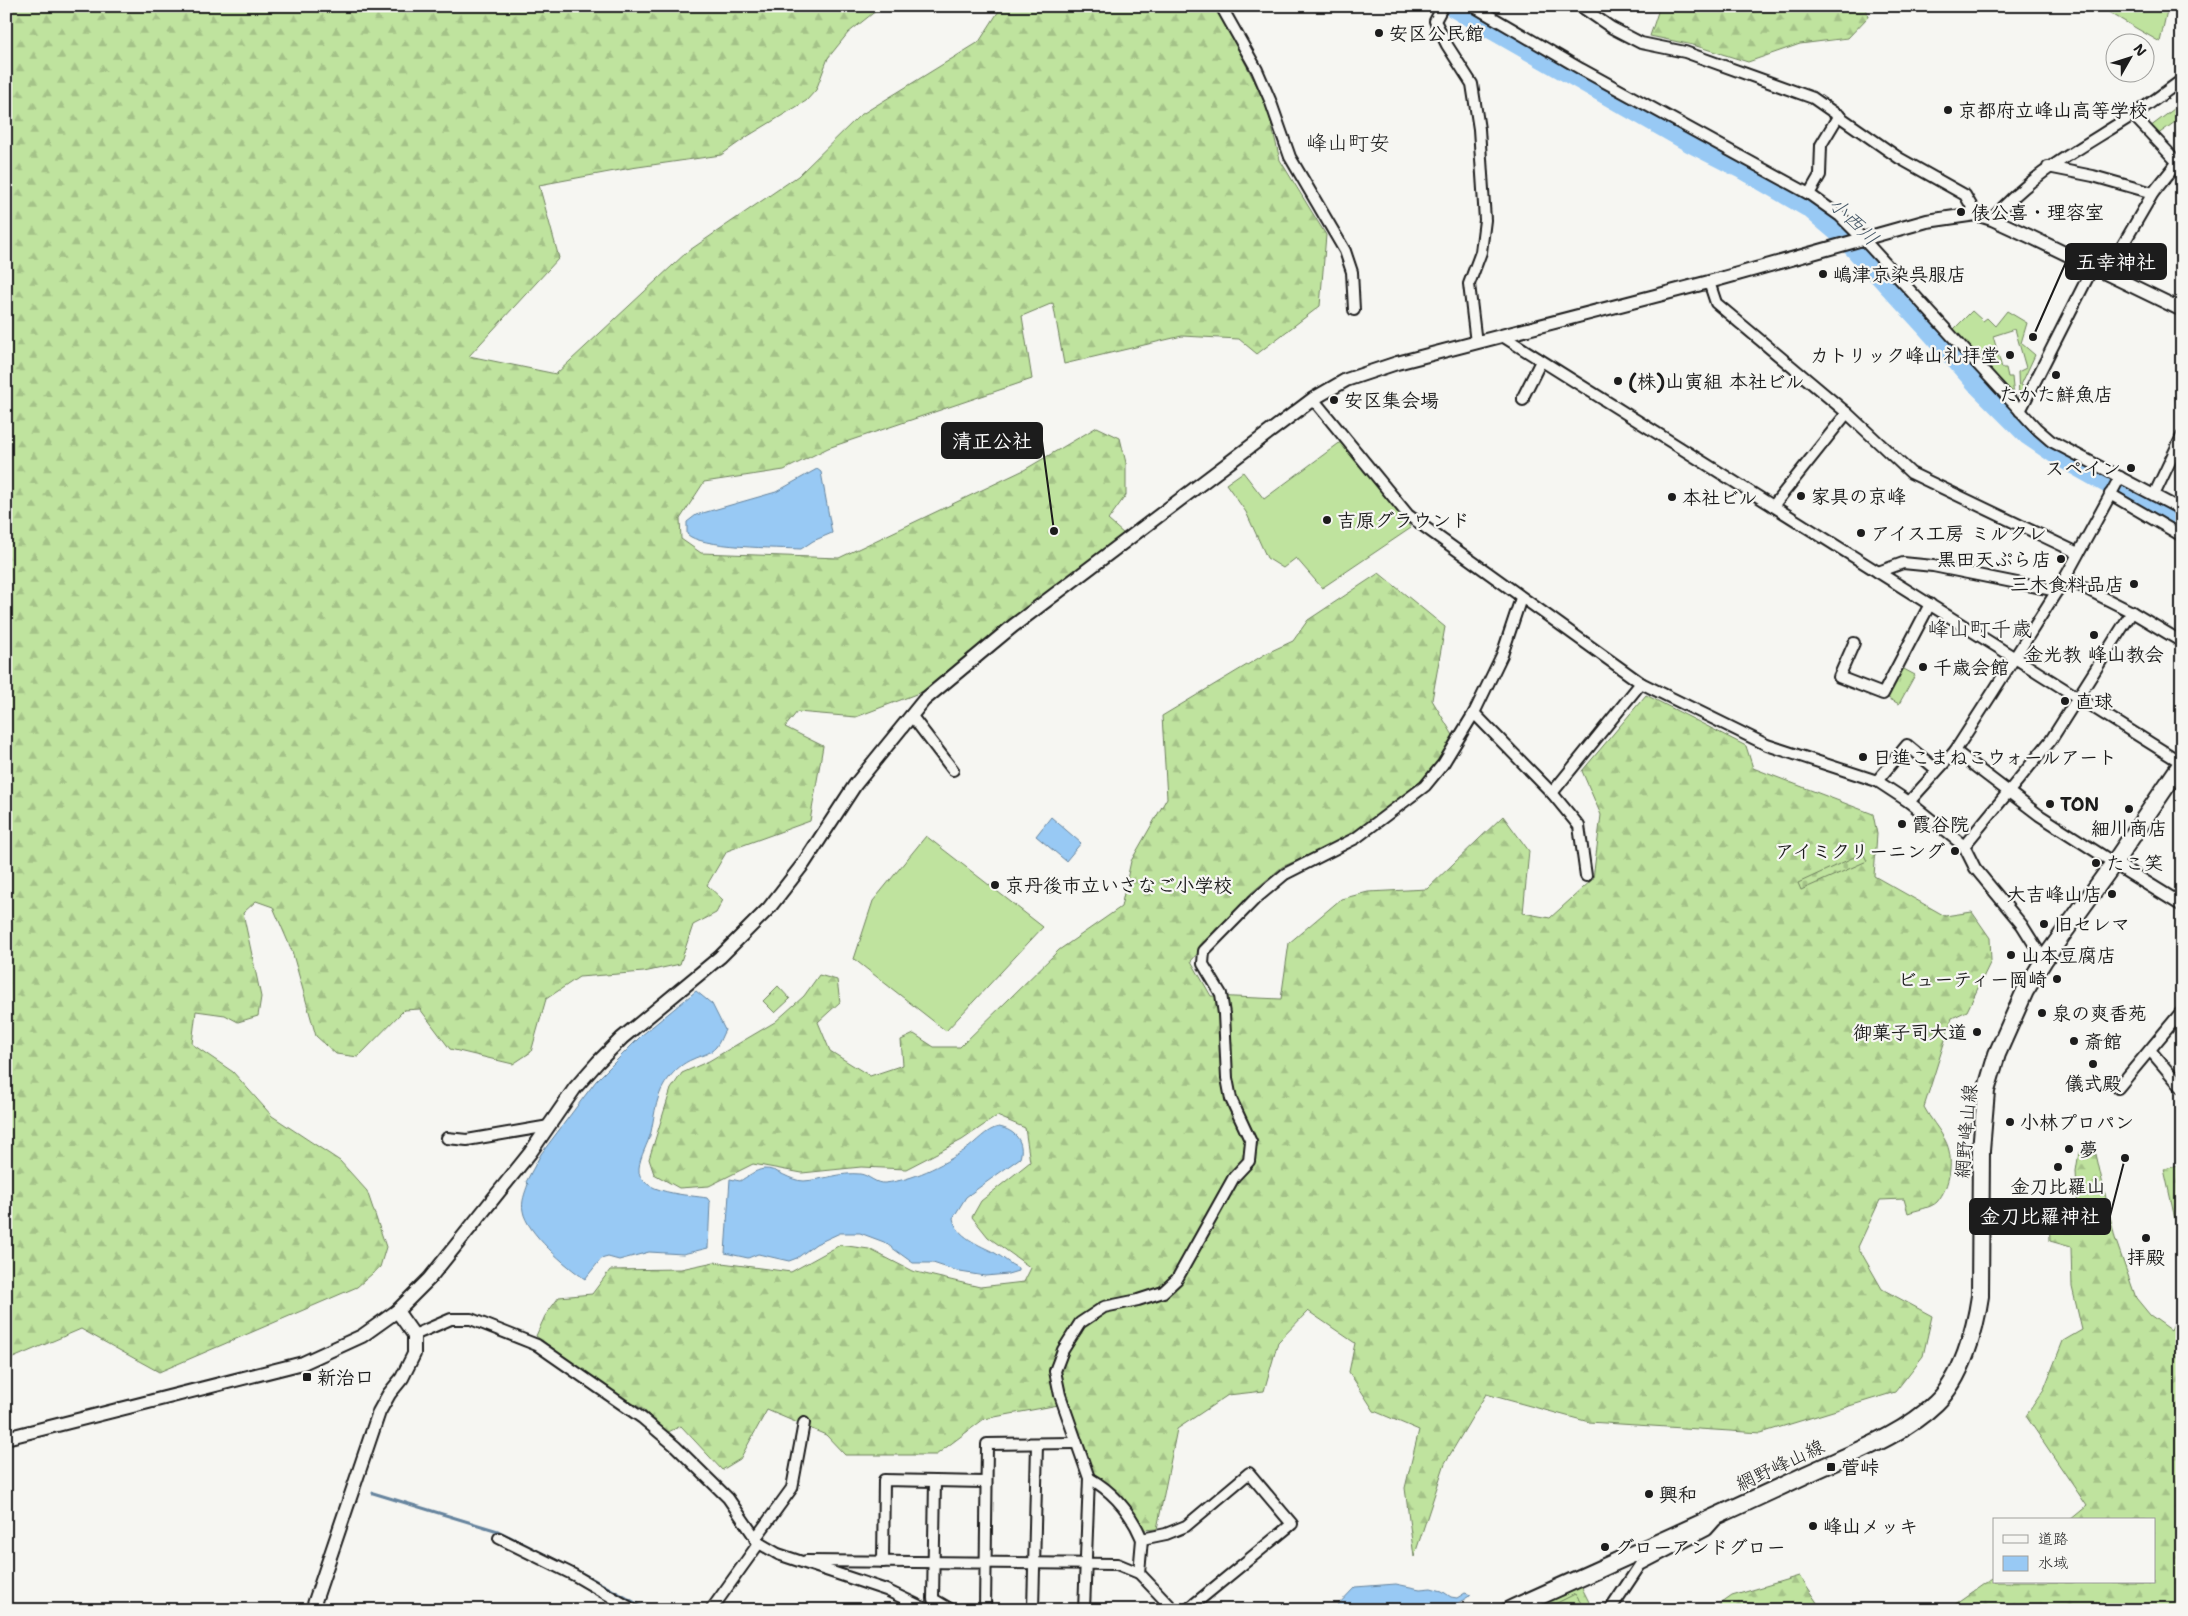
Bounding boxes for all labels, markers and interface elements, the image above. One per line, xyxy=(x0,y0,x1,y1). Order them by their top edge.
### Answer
place label: 安区公民館 xyxy=(1389,21,1484,46)
marker: 安区公民館 xyxy=(1373,27,1385,39)
north arrow xyxy=(2106,32,2156,82)
text: N xyxy=(2130,40,2151,60)
place label: 京都府立峰山高等学校 xyxy=(1958,98,2148,123)
marker: 京都府立峰山高等学校 xyxy=(1942,104,1954,116)
district label: 峰山町安 xyxy=(1306,129,1390,157)
water label: 小西川 xyxy=(1823,191,1885,251)
place label: 俵公喜・理容室 xyxy=(1971,200,2104,225)
marker: 俵公喜・理容室 xyxy=(1955,206,1967,218)
callout: 五幸神社 xyxy=(2066,244,2166,279)
text: 五幸神社 xyxy=(2076,249,2156,275)
place label: 嶋津京染呉服店 xyxy=(1833,262,1966,287)
marker: 嶋津京染呉服店 xyxy=(1817,268,1829,280)
place label: カトリック峰山礼拝堂 xyxy=(1810,343,2000,368)
marker: カトリック峰山礼拝堂 xyxy=(2004,349,2016,361)
place label: (株)山寅組 本社ビル xyxy=(1628,369,1804,394)
marker: たかた鮮魚店 xyxy=(2050,369,2062,381)
marker: (株)山寅組 本社ビル xyxy=(1612,375,1624,387)
place label: たかた鮮魚店 xyxy=(1999,382,2113,407)
place label: 安区集会場 xyxy=(1344,388,1439,413)
marker: 安区集会場 xyxy=(1328,394,1340,406)
callout: 清正公社 xyxy=(942,423,1042,458)
text: 清正公社 xyxy=(952,428,1032,454)
place label: スペイン xyxy=(2045,456,2121,481)
marker: スペイン xyxy=(2125,462,2137,474)
place label: 家具の京峰 xyxy=(1811,484,1906,509)
place label: 本社ビル xyxy=(1682,485,1758,510)
marker: 家具の京峰 xyxy=(1795,490,1807,502)
marker: 本社ビル xyxy=(1666,491,1678,503)
place label: 吉原グラウンド xyxy=(1337,508,1470,533)
marker: 吉原グラウンド xyxy=(1321,514,1333,526)
place label: アイス工房 ミルクレ xyxy=(1871,521,2047,546)
marker: アイス工房 ミルクレ xyxy=(1855,527,1867,539)
place label: 黒田天ぷら店 xyxy=(1937,547,2051,572)
marker: 黒田天ぷら店 xyxy=(2055,553,2067,565)
place label: 三木食料品店 xyxy=(2010,572,2124,597)
marker: 三木食料品店 xyxy=(2128,578,2140,590)
district label: 峰山町千歳 xyxy=(1928,615,2033,643)
marker: 金光教 峰山教会 xyxy=(2088,629,2100,641)
place label: 金光教 峰山教会 xyxy=(2024,642,2164,667)
place label: 千歳会館 xyxy=(1933,655,2009,680)
marker: 千歳会館 xyxy=(1917,661,1929,673)
place label: 直球 xyxy=(2075,689,2113,714)
marker: 直球 xyxy=(2059,695,2071,707)
place label: 日進こまねこウォールアート xyxy=(1873,745,2117,770)
marker: 日進こまねこウォールアート xyxy=(1857,751,1869,763)
place label: TON xyxy=(2060,792,2099,817)
marker: TON xyxy=(2044,798,2056,810)
marker: 細川商店 xyxy=(2123,803,2135,815)
place label: 霞谷院 xyxy=(1912,812,1969,837)
place label: 細川商店 xyxy=(2091,816,2167,841)
marker: 霞谷院 xyxy=(1896,818,1908,830)
place label: アイミクリーニング xyxy=(1775,839,1945,864)
marker: アイミクリーニング xyxy=(1949,845,1961,857)
place label: たこ笑 xyxy=(2106,851,2163,876)
marker: たこ笑 xyxy=(2090,857,2102,869)
place label: 京丹後市立いさなご小学校 xyxy=(1005,873,1233,898)
marker: 京丹後市立いさなご小学校 xyxy=(989,879,1001,891)
place label: 大吉峰山店 xyxy=(2007,882,2102,907)
marker: 大吉峰山店 xyxy=(2106,888,2118,900)
place label: 旧セレマ xyxy=(2054,912,2130,937)
marker: 旧セレマ xyxy=(2038,918,2050,930)
place label: 山本豆腐店 xyxy=(2021,943,2116,968)
marker: 山本豆腐店 xyxy=(2005,949,2017,961)
place label: ビューティー岡崎 xyxy=(1898,967,2047,992)
marker: ビューティー岡崎 xyxy=(2051,973,2063,985)
place label: 泉の爽香苑 xyxy=(2052,1001,2147,1026)
marker: 泉の爽香苑 xyxy=(2036,1007,2048,1019)
place label: 御菓子司大道 xyxy=(1853,1020,1967,1045)
marker: 御菓子司大道 xyxy=(1971,1026,1983,1038)
place label: 斎館 xyxy=(2084,1029,2122,1054)
marker: 斎館 xyxy=(2068,1035,2080,1047)
marker: 儀式殿 xyxy=(2087,1058,2099,1070)
place label: 儀式殿 xyxy=(2064,1071,2122,1096)
street label: 網野峰山線 xyxy=(1949,1083,1983,1179)
place label: 小林プロパン xyxy=(2020,1110,2134,1135)
marker: 小林プロパン xyxy=(2004,1116,2016,1128)
place label: 夢 xyxy=(2079,1137,2098,1162)
marker: 夢 xyxy=(2063,1143,2075,1155)
marker: 金刀比羅山 xyxy=(2052,1161,2064,1173)
place label: 金刀比羅山 xyxy=(2010,1174,2106,1199)
callout: 金刀比羅神社 xyxy=(1970,1199,2110,1234)
text: 金刀比羅神社 xyxy=(1980,1203,2100,1229)
marker: 拝殿 xyxy=(2140,1232,2152,1244)
place label: 拝殿 xyxy=(2127,1245,2165,1270)
place label: 新治口 xyxy=(317,1365,374,1390)
marker: 新治口 xyxy=(301,1371,313,1383)
street label: 網野峰山線 xyxy=(1732,1434,1828,1496)
place label: 菅峠 xyxy=(1841,1455,1879,1480)
marker: 菅峠 xyxy=(1825,1461,1837,1473)
place label: 興和 xyxy=(1659,1482,1697,1507)
marker: 興和 xyxy=(1643,1488,1655,1500)
place label: 峰山メッキ xyxy=(1823,1514,1918,1539)
legend xyxy=(1993,1518,2156,1584)
marker: 峰山メッキ xyxy=(1807,1520,1819,1532)
text: 道路 xyxy=(2038,1529,2068,1549)
place label: グローアンドグロー xyxy=(1615,1535,1786,1560)
marker: グローアンドグロー xyxy=(1599,1541,1611,1553)
text: 水域 xyxy=(2038,1553,2068,1573)

